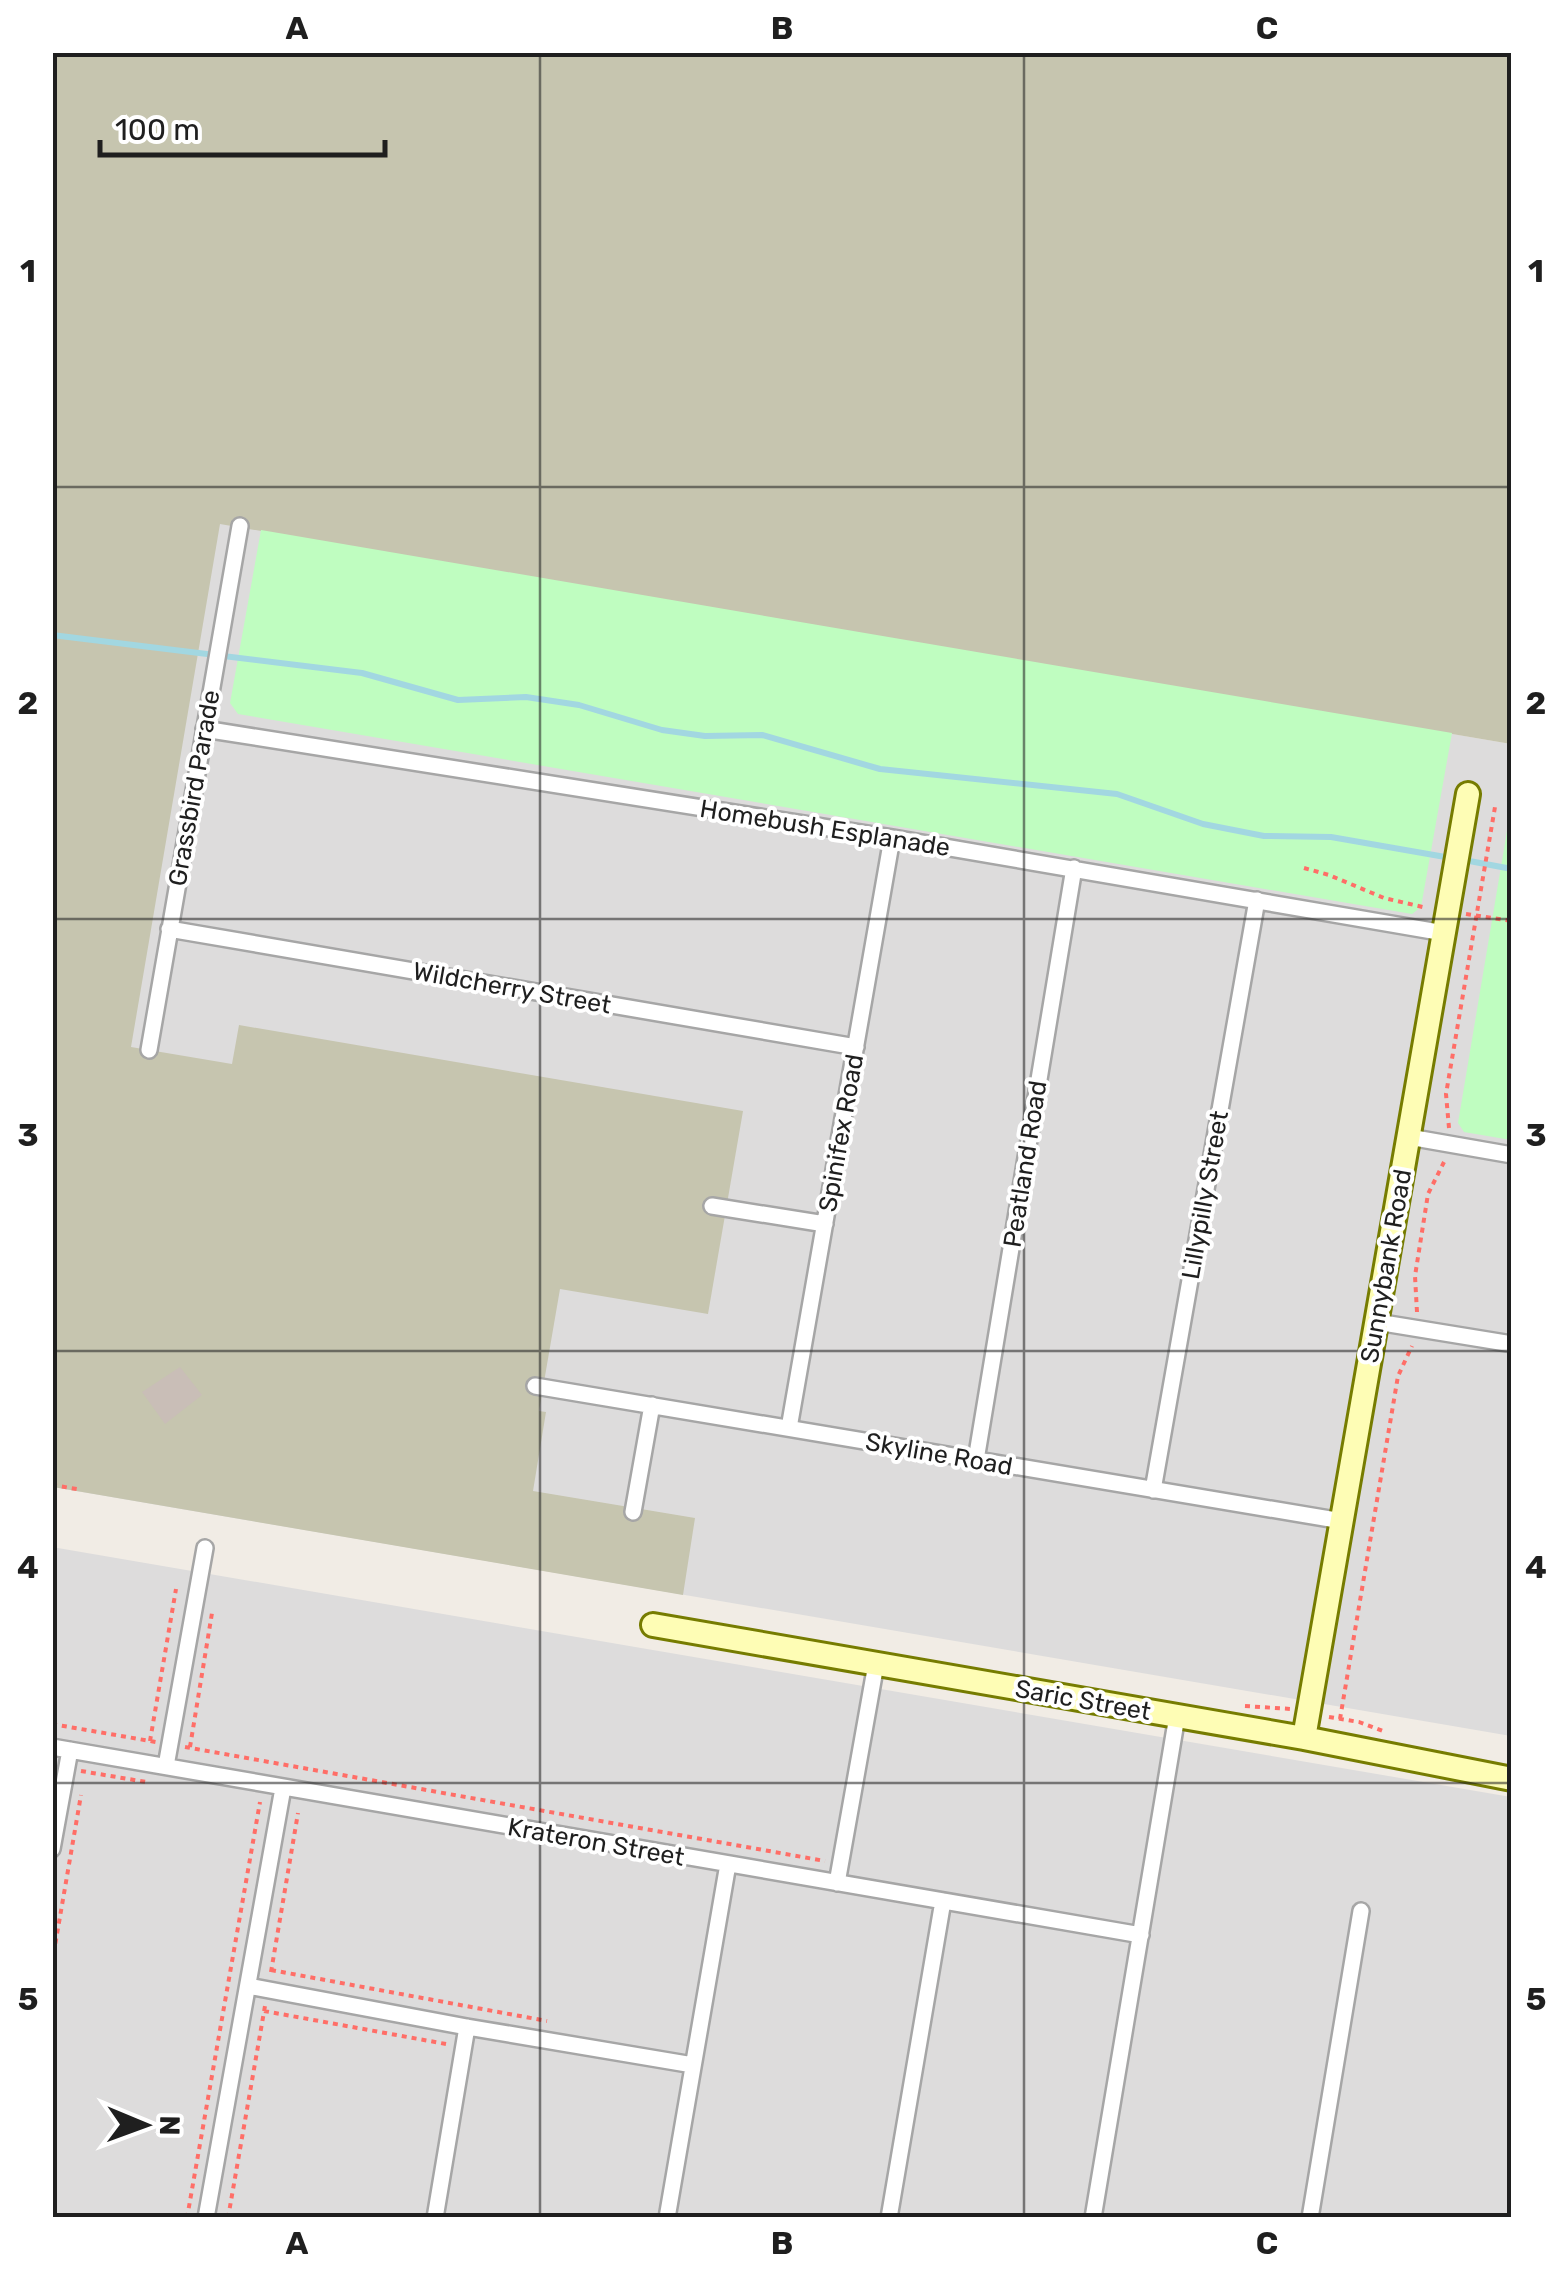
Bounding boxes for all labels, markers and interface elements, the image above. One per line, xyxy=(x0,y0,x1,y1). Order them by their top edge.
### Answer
text: A xyxy=(286,9,309,47)
text: B xyxy=(771,9,793,47)
text: C xyxy=(1256,9,1278,47)
scale bar xyxy=(100,95,385,157)
text: 100 m xyxy=(115,112,200,148)
text: 1 xyxy=(20,252,36,290)
text: 1 xyxy=(1528,252,1544,290)
text: 2 xyxy=(18,684,38,722)
text: 2 xyxy=(1526,684,1546,722)
street label: Grassbird Parade xyxy=(162,688,226,888)
street label: Homebush Esplanade xyxy=(698,794,952,862)
street label: Wildcherry Street xyxy=(411,956,614,1020)
street label: Spinifex Road xyxy=(813,1052,869,1214)
street label: Peatland Road xyxy=(997,1078,1053,1250)
street label: Lillypilly Street xyxy=(1176,1108,1234,1282)
text: 3 xyxy=(17,1116,39,1154)
text: 3 xyxy=(1525,1116,1547,1154)
street label: Sunnybank Road xyxy=(1355,1167,1417,1365)
street label: Skyline Road xyxy=(863,1427,1015,1481)
text: 4 xyxy=(17,1548,39,1586)
text: 4 xyxy=(1525,1548,1547,1586)
street label: Saric Street xyxy=(1013,1674,1153,1726)
street label: Krateron Street xyxy=(505,1812,687,1872)
text: 5 xyxy=(18,1980,38,2018)
text: 5 xyxy=(1526,1980,1546,2018)
north arrow xyxy=(95,2075,195,2175)
text: N xyxy=(153,2115,186,2136)
text: A xyxy=(286,2224,309,2262)
text: B xyxy=(771,2224,793,2262)
text: C xyxy=(1256,2224,1278,2262)

